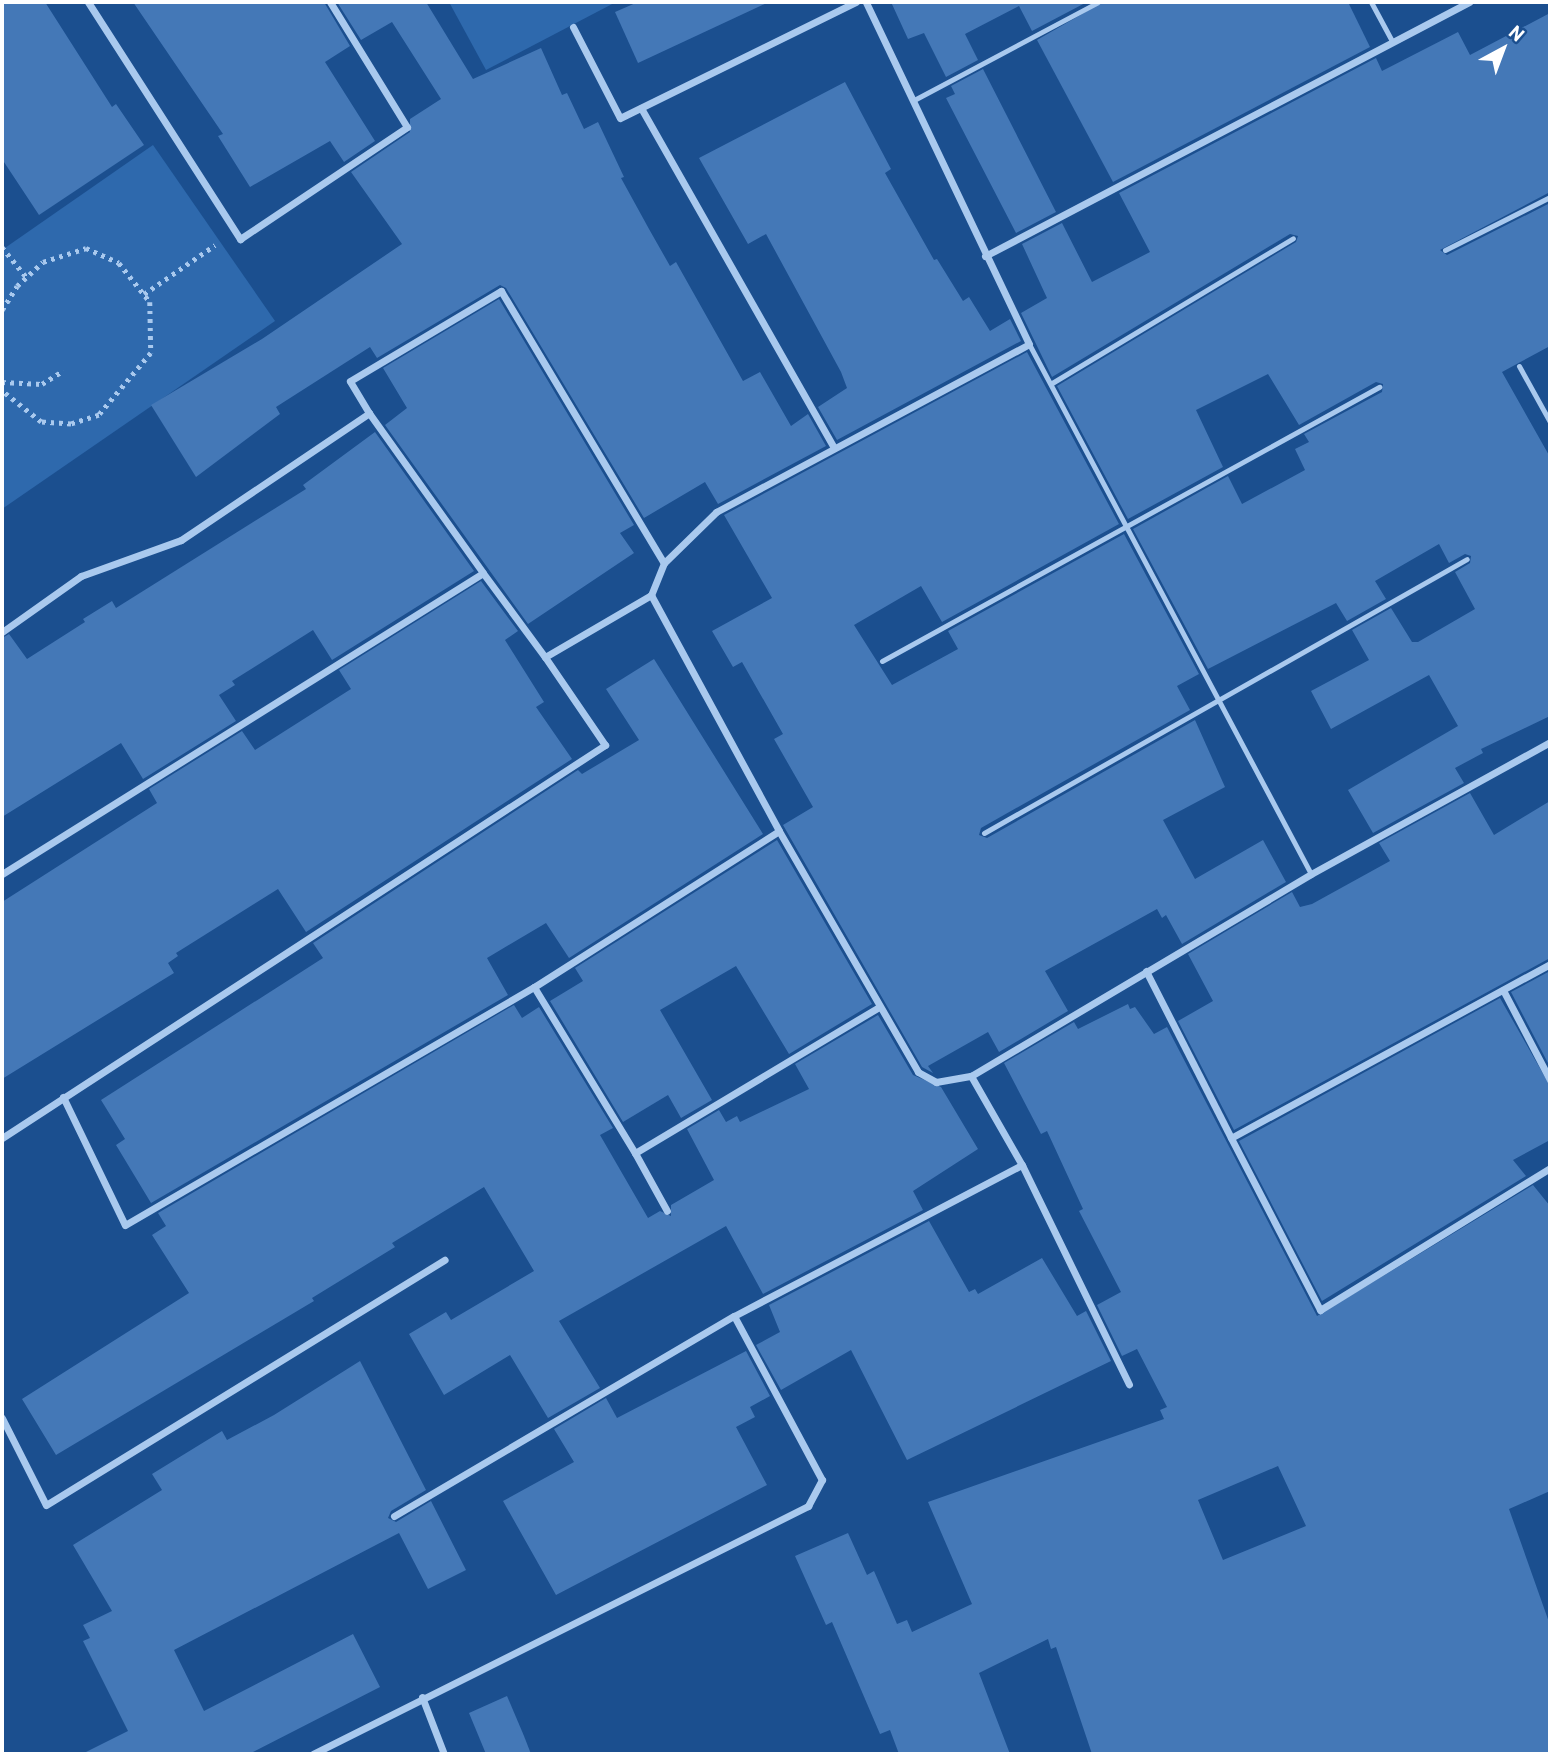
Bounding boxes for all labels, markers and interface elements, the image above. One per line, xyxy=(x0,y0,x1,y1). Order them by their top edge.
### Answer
north arrow xyxy=(1468,14,1538,84)
text: N xyxy=(1505,20,1529,46)

